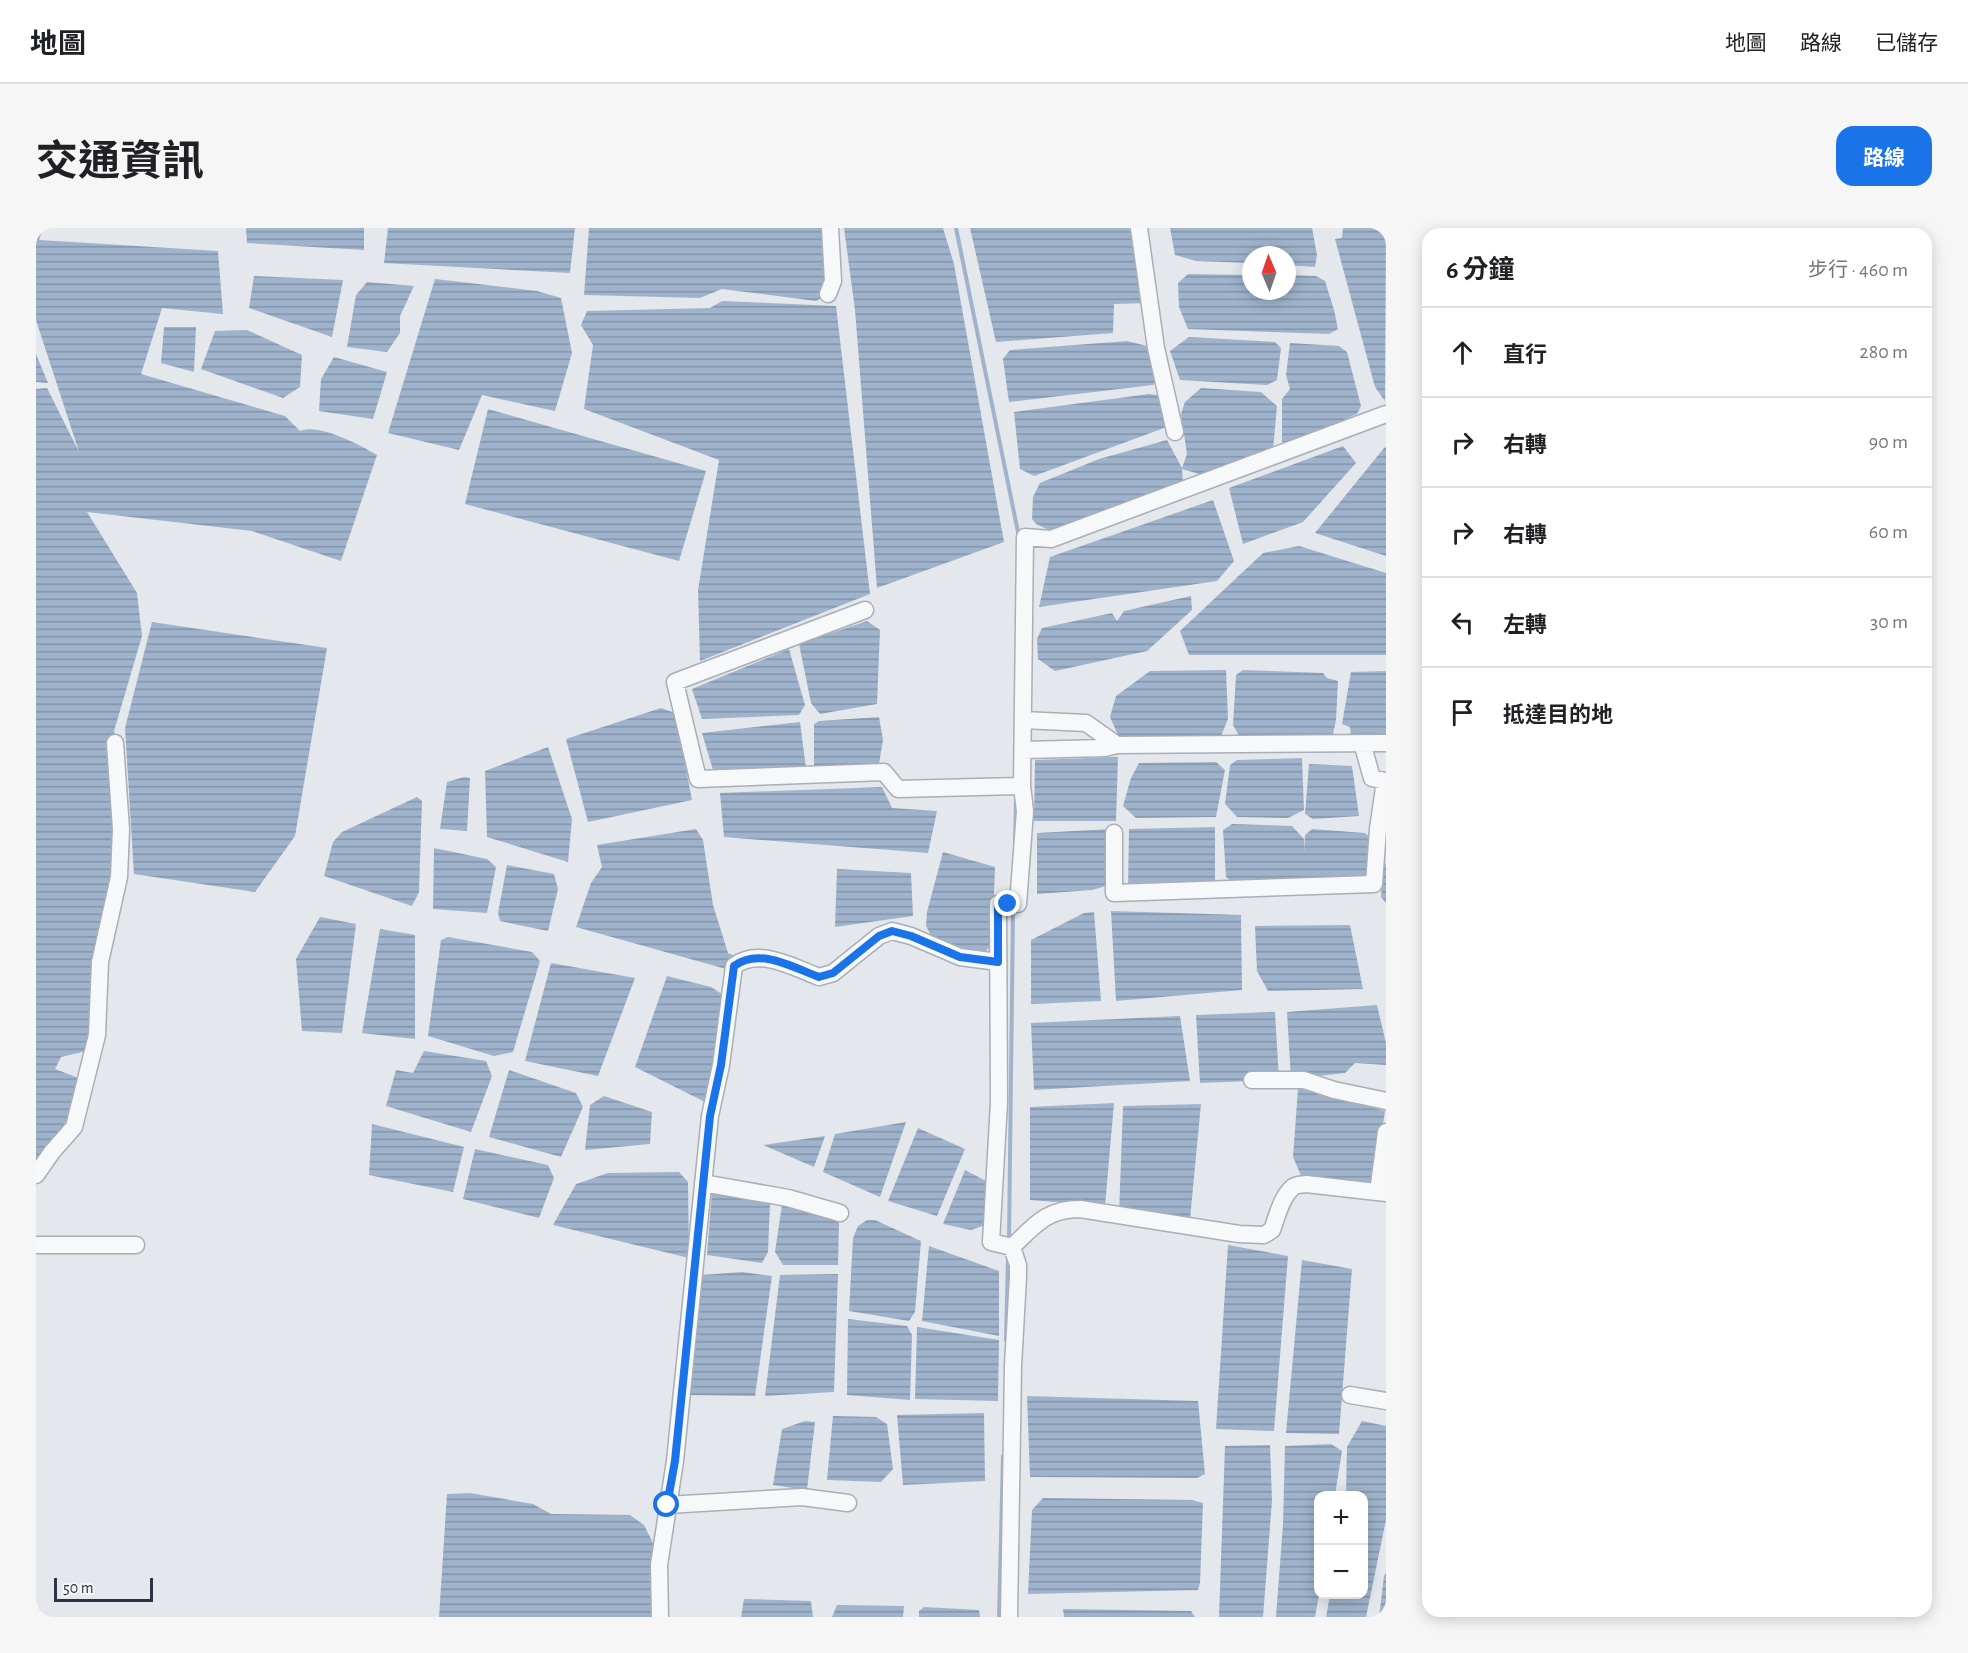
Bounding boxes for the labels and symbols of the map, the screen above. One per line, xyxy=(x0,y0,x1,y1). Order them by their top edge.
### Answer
north arrow xyxy=(1242,246,1296,300)
route end xyxy=(994,890,1020,916)
route start xyxy=(653,1491,679,1517)
scale bar xyxy=(54,1575,153,1602)

